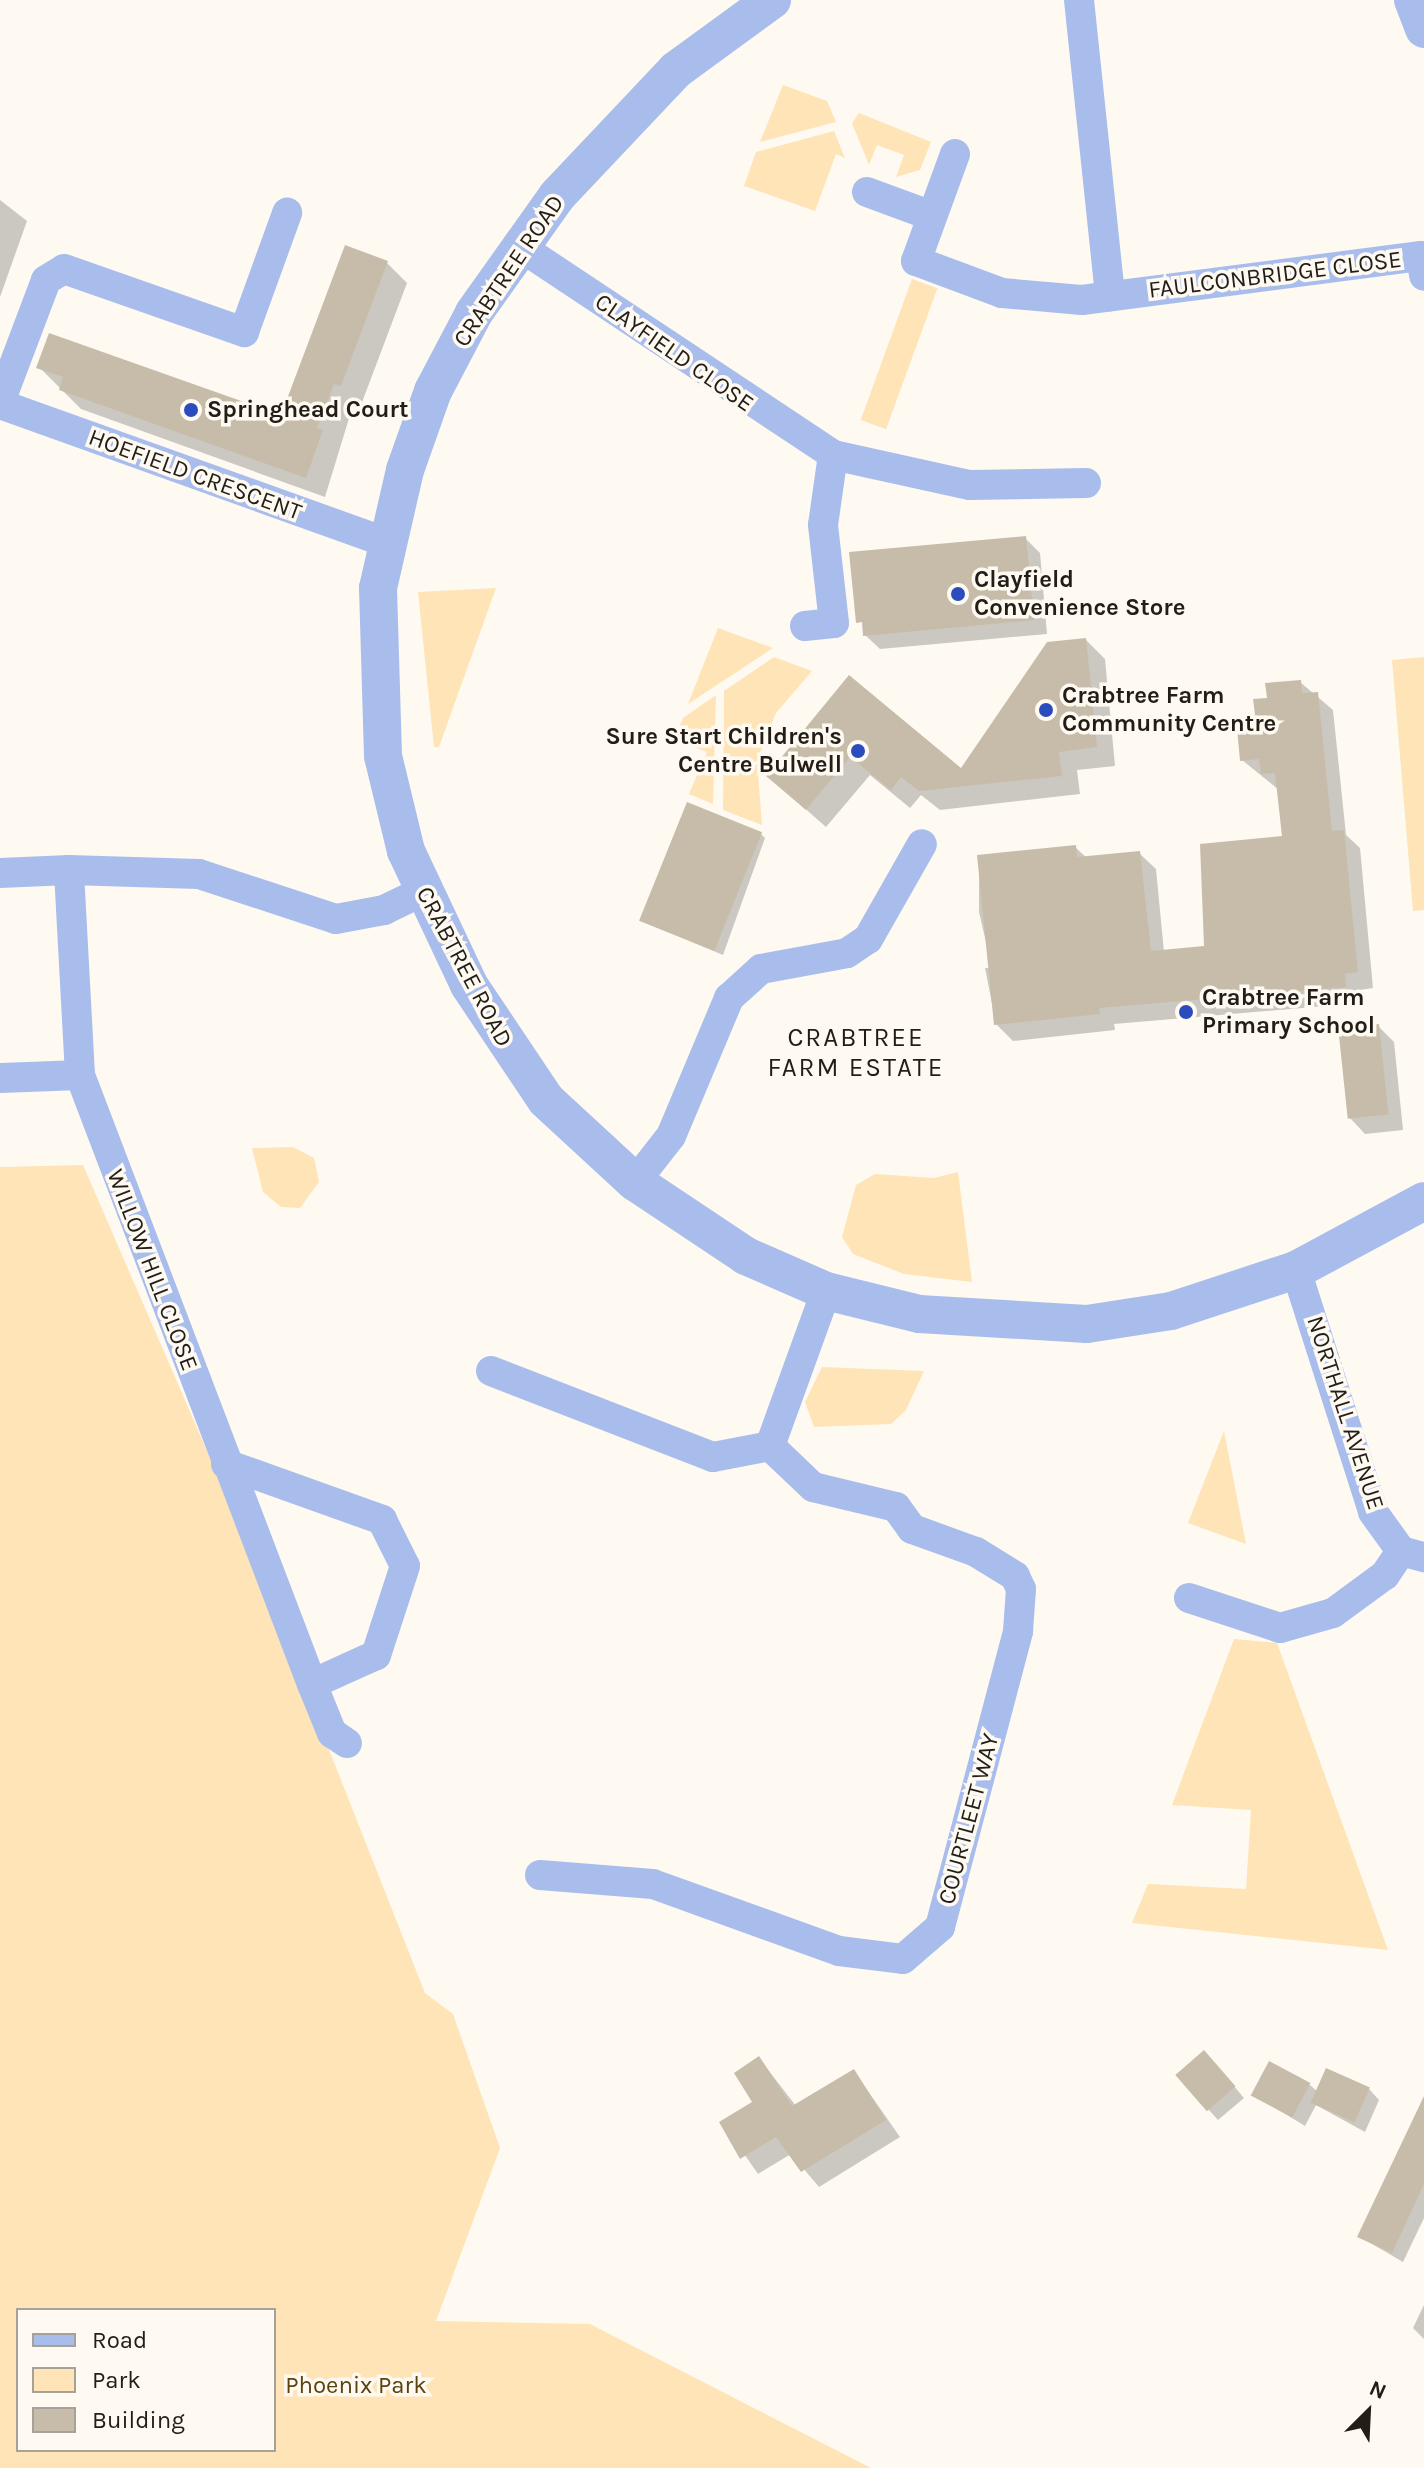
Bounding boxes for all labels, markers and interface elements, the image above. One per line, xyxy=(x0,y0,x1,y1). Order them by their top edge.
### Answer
street label: CRABTREE ROAD xyxy=(447,189,571,353)
street label: FAULCONBRIDGE CLOSE xyxy=(1147,245,1403,305)
street label: CLAYFIELD CLOSE xyxy=(589,288,759,418)
place label: Springhead Court xyxy=(207,396,408,424)
marker: Springhead Court xyxy=(182,401,200,419)
street label: HOEFIELD CRESCENT xyxy=(85,423,305,527)
place label: Clayfield Convenience Store xyxy=(974,566,1185,622)
marker: Clayfield Convenience Store xyxy=(949,585,967,603)
place label: Crabtree Farm Community Centre xyxy=(1062,682,1276,738)
marker: Crabtree Farm Community Centre xyxy=(1037,701,1055,719)
place label: Sure Start Children's Centre Bulwell xyxy=(606,723,842,779)
marker: Sure Start Children's Centre Bulwell xyxy=(849,742,867,760)
street label: CRABTREE ROAD xyxy=(410,882,518,1052)
place label: Crabtree Farm Primary School xyxy=(1202,984,1375,1040)
marker: Crabtree Farm Primary School xyxy=(1177,1003,1195,1021)
district label: CRABTREE FARM ESTATE xyxy=(768,1022,944,1084)
street label: WILLOW HILL CLOSE xyxy=(100,1165,204,1375)
street label: NORTHALL AVENUE xyxy=(1300,1312,1390,1514)
street label: COURTLEET WAY xyxy=(932,1731,1006,1907)
legend xyxy=(16,2308,276,2452)
text: Road xyxy=(92,2326,147,2354)
text: Park xyxy=(92,2366,141,2394)
park label: Phoenix Park xyxy=(285,2372,427,2400)
north arrow xyxy=(1328,2372,1408,2452)
text: N xyxy=(1365,2375,1390,2405)
text: Building xyxy=(92,2406,185,2434)

